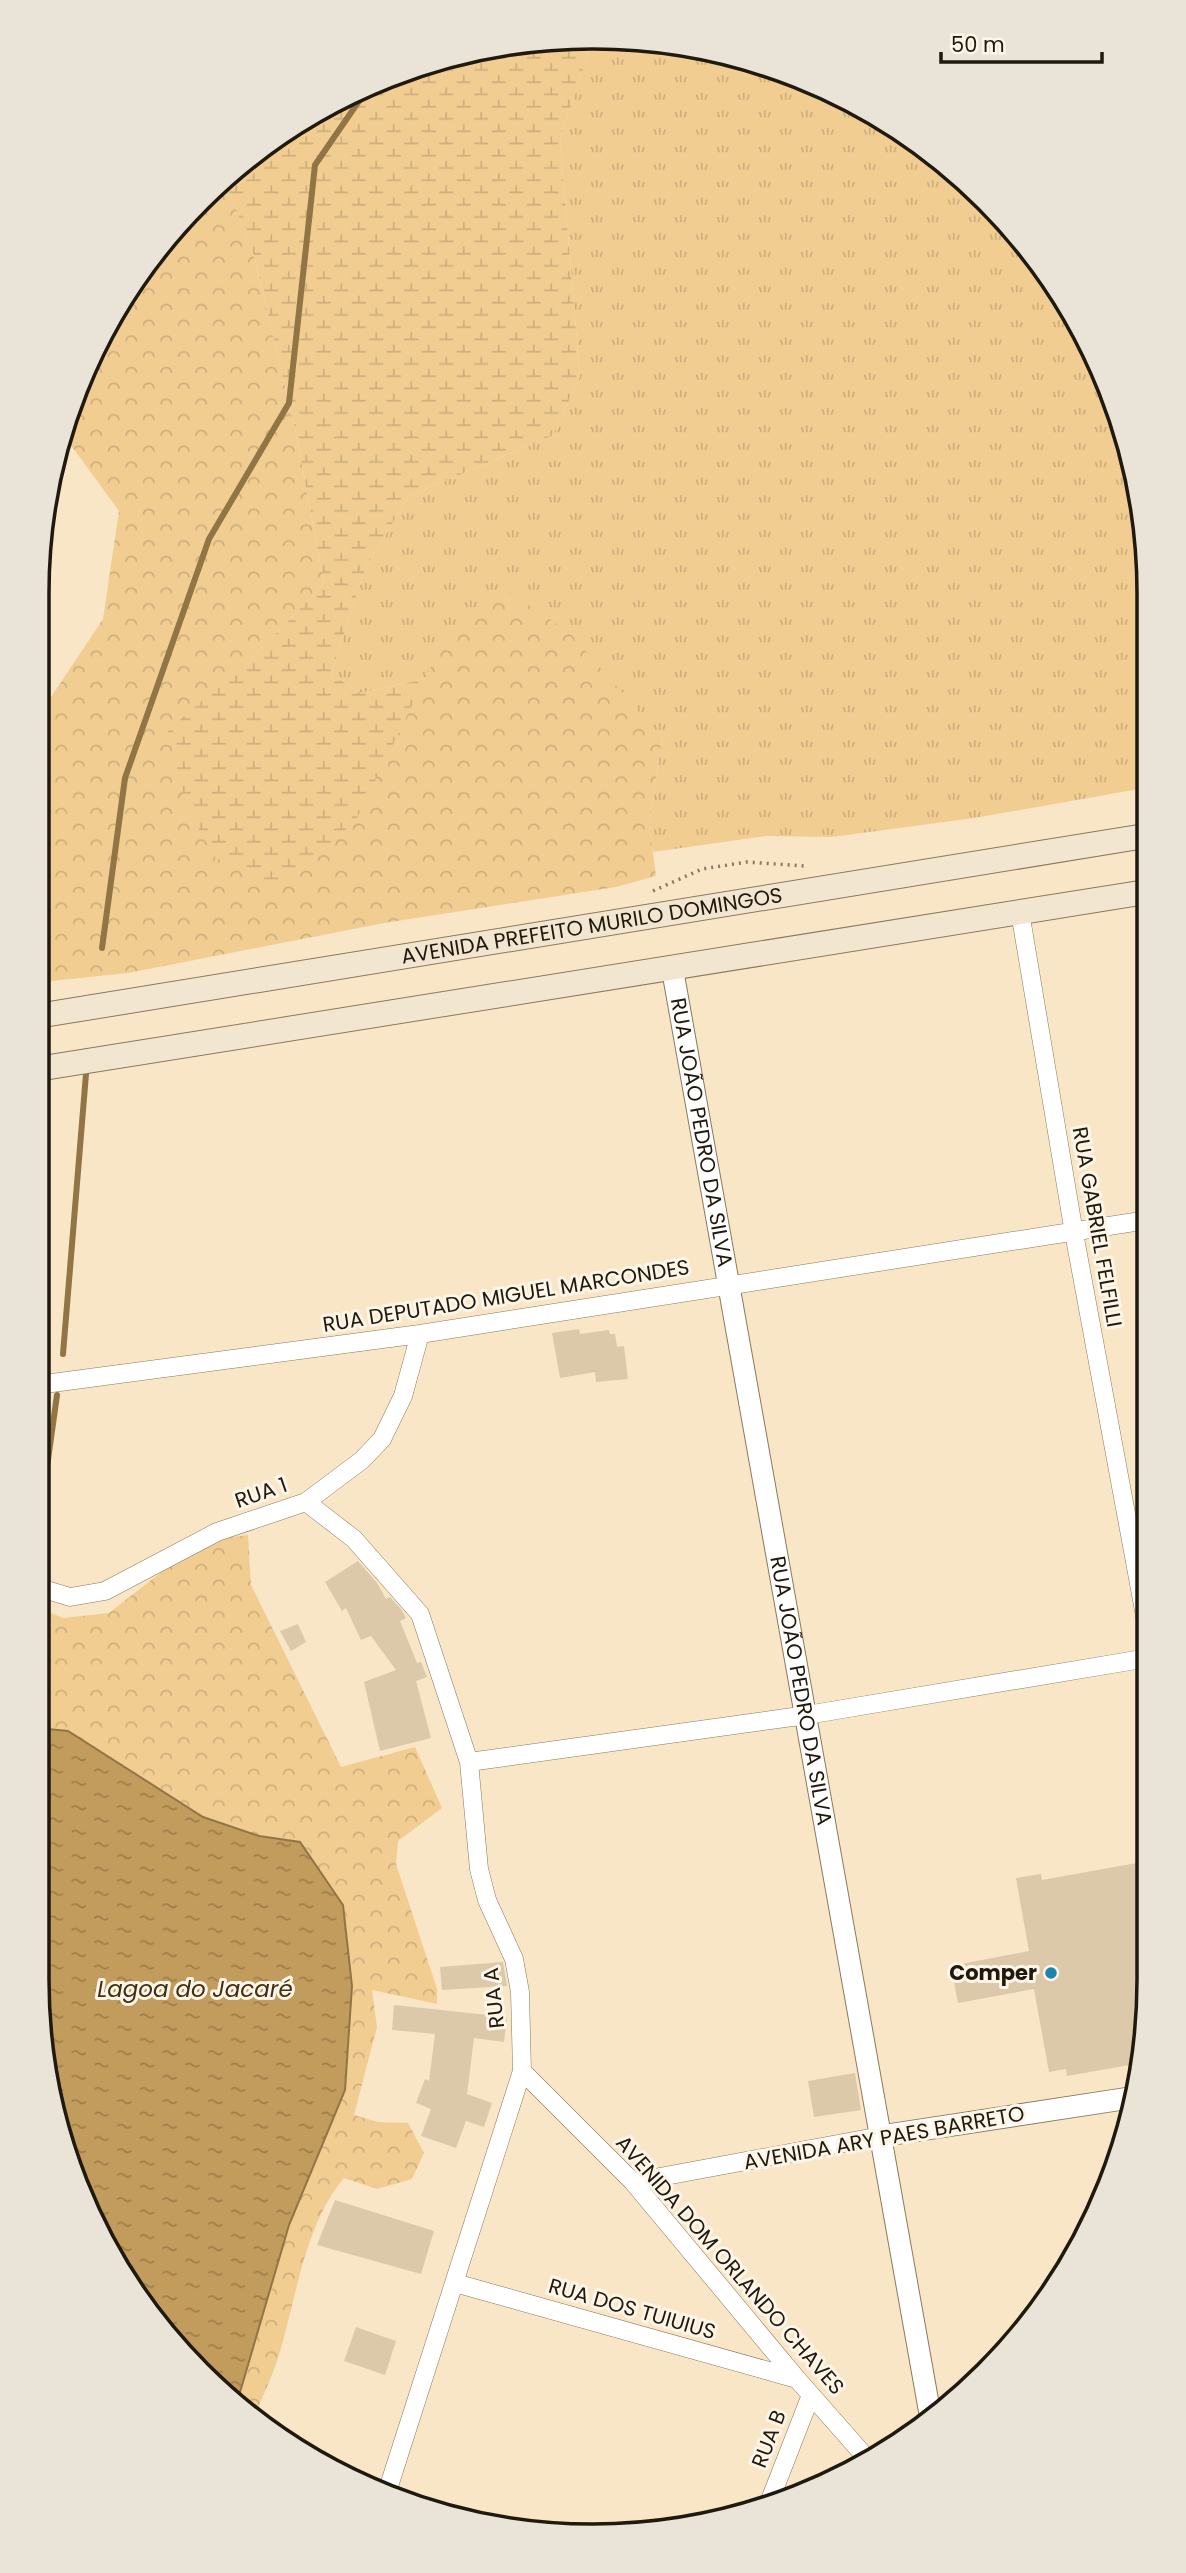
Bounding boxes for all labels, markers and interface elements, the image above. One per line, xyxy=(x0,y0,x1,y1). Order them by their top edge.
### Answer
scale bar xyxy=(941,21,1102,65)
text: 50 m xyxy=(951,30,1005,59)
street label: AVENIDA PREFEITO MURILO DOMINGOS xyxy=(399,880,784,971)
street label: RUA JOÃO PEDRO DA SILVA xyxy=(664,995,740,1269)
street label: RUA GABRIEL FELFILLI xyxy=(1066,1124,1129,1329)
street label: RUA DEPUTADO MIGUEL MARCONDES xyxy=(321,1252,691,1339)
street label: RUA 1 xyxy=(231,1470,291,1515)
street label: RUA JOÃO PEDRO DA SILVA xyxy=(763,1554,840,1827)
place label: Comper xyxy=(949,1958,1037,1987)
marker: Comper xyxy=(1043,1965,1059,1981)
street label: RUA A xyxy=(476,1966,511,2030)
water label: Lagoa do Jacaré xyxy=(97,1973,293,2005)
street label: AVENIDA ARY PAES BARRETO xyxy=(741,2099,1027,2177)
street label: AVENIDA DOM ORLANDO CHAVES xyxy=(610,2129,851,2401)
street label: RUA DOS TUIUIUS xyxy=(545,2271,719,2346)
street label: RUA B xyxy=(744,2406,793,2472)

